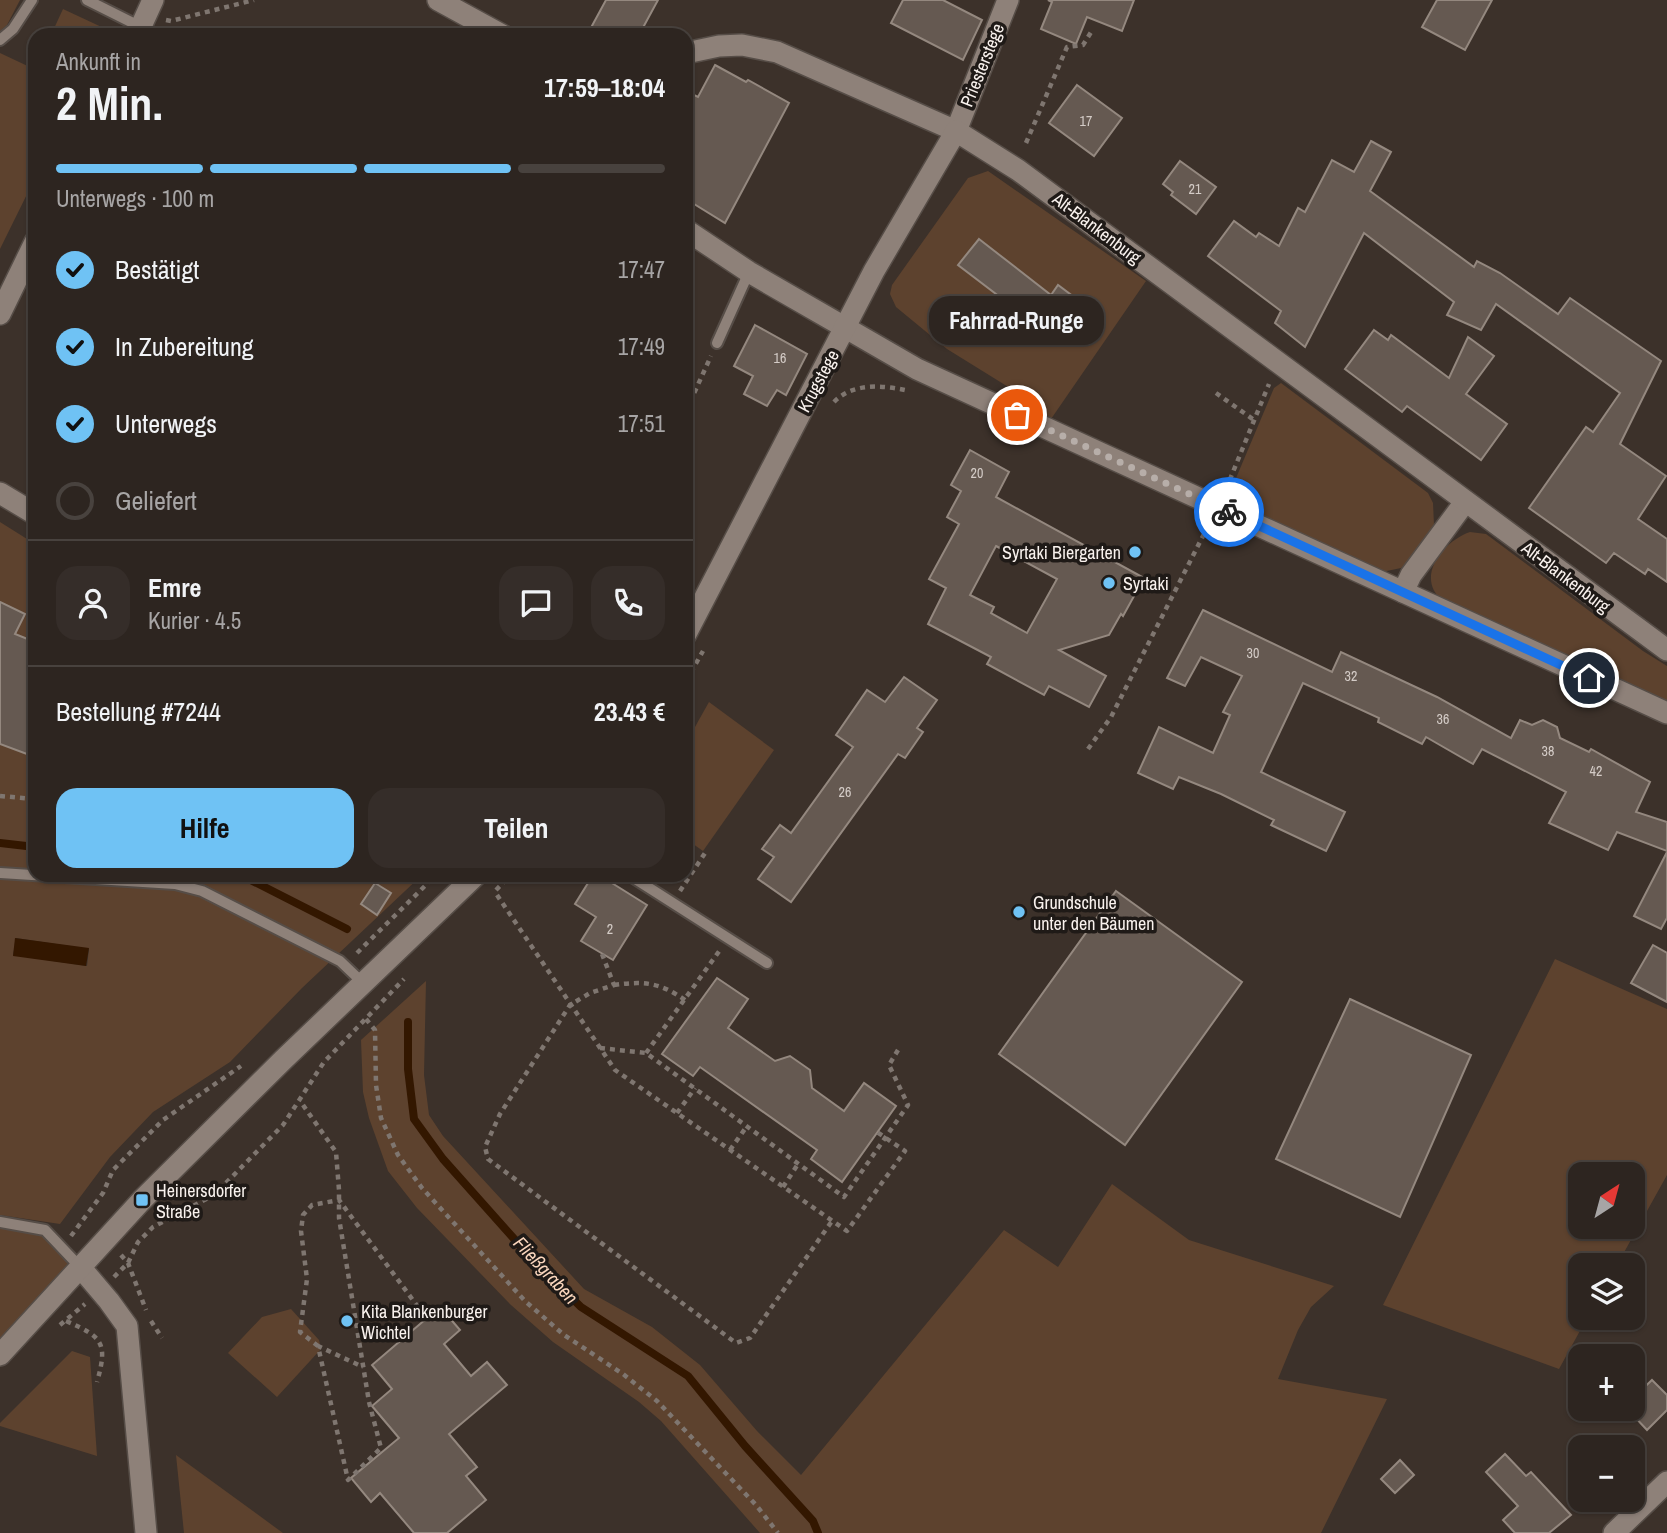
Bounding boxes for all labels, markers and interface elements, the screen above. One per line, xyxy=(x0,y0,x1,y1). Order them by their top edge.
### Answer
street label: Priesterstege xyxy=(954,20,1010,110)
text: Ankunft in xyxy=(56,46,141,77)
text: 17:59–18:04 xyxy=(544,70,665,105)
text: 2 Min. xyxy=(56,72,163,134)
house number: 17 xyxy=(1080,112,1092,130)
house number: 21 xyxy=(1189,180,1202,198)
text: Unterwegs · 100 m xyxy=(56,183,214,214)
street label: Alt-Blankenburg xyxy=(1047,186,1147,270)
icon: check xyxy=(56,251,94,289)
text: Bestätigt xyxy=(115,252,199,287)
text: 17:47 xyxy=(618,254,665,285)
callout: Fahrrad-Runge xyxy=(930,296,1104,345)
text: Fahrrad-Runge xyxy=(949,305,1084,336)
icon: check xyxy=(56,328,94,366)
text: In Zubereitung xyxy=(115,329,254,364)
text: 17:49 xyxy=(618,331,665,362)
street label: Krugstege xyxy=(791,345,845,417)
house number: 16 xyxy=(774,349,786,367)
pin xyxy=(987,385,1047,445)
icon: bag xyxy=(998,396,1036,434)
icon: check xyxy=(56,405,94,443)
text: Unterwegs xyxy=(115,406,217,441)
text: 17:51 xyxy=(618,408,665,439)
house number: 20 xyxy=(971,464,983,482)
courier xyxy=(1194,477,1264,547)
text: Geliefert xyxy=(115,483,197,518)
icon: bike xyxy=(1210,493,1248,531)
street label: Alt-Blankenburg xyxy=(1516,535,1616,619)
place label: Syrtaki Biergarten xyxy=(1002,540,1121,565)
marker: Syrtaki Biergarten xyxy=(1127,544,1143,560)
button: person xyxy=(56,566,130,640)
button: chat xyxy=(499,566,573,640)
button: phone xyxy=(591,566,665,640)
text: Emre xyxy=(148,570,201,605)
place label: Syrtaki xyxy=(1123,571,1169,596)
marker: Syrtaki xyxy=(1101,575,1117,591)
text: Kurier · 4.5 xyxy=(148,605,241,636)
house number: 30 xyxy=(1247,644,1259,662)
pin xyxy=(1559,648,1619,708)
icon: home xyxy=(1570,659,1608,697)
house number: 32 xyxy=(1345,667,1357,685)
text: Bestellung #7244 xyxy=(56,694,221,729)
text: 23.43 € xyxy=(594,694,665,729)
house number: 36 xyxy=(1437,710,1449,728)
house number: 38 xyxy=(1542,742,1554,760)
house number: 42 xyxy=(1590,762,1602,780)
house number: 26 xyxy=(839,783,851,801)
button: Hilfe xyxy=(56,788,354,868)
button: Teilen xyxy=(368,788,665,868)
place label: Grundschule unter den Bäumen xyxy=(1033,890,1154,936)
marker: Grundschule unter den Bäumen xyxy=(1011,904,1027,920)
house number: 2 xyxy=(607,920,613,938)
north arrow xyxy=(1568,1162,1645,1239)
map controls xyxy=(1568,1162,1645,1512)
place label: Heinersdorfer Straße xyxy=(156,1178,246,1224)
marker: Heinersdorfer Straße xyxy=(134,1192,150,1208)
water label: Fließgraben xyxy=(508,1230,584,1310)
button: layers xyxy=(1568,1253,1645,1330)
place label: Kita Blankenburger Wichtel xyxy=(361,1299,487,1345)
marker: Kita Blankenburger Wichtel xyxy=(339,1313,355,1329)
button: + xyxy=(1568,1344,1645,1421)
button: − xyxy=(1568,1435,1645,1512)

